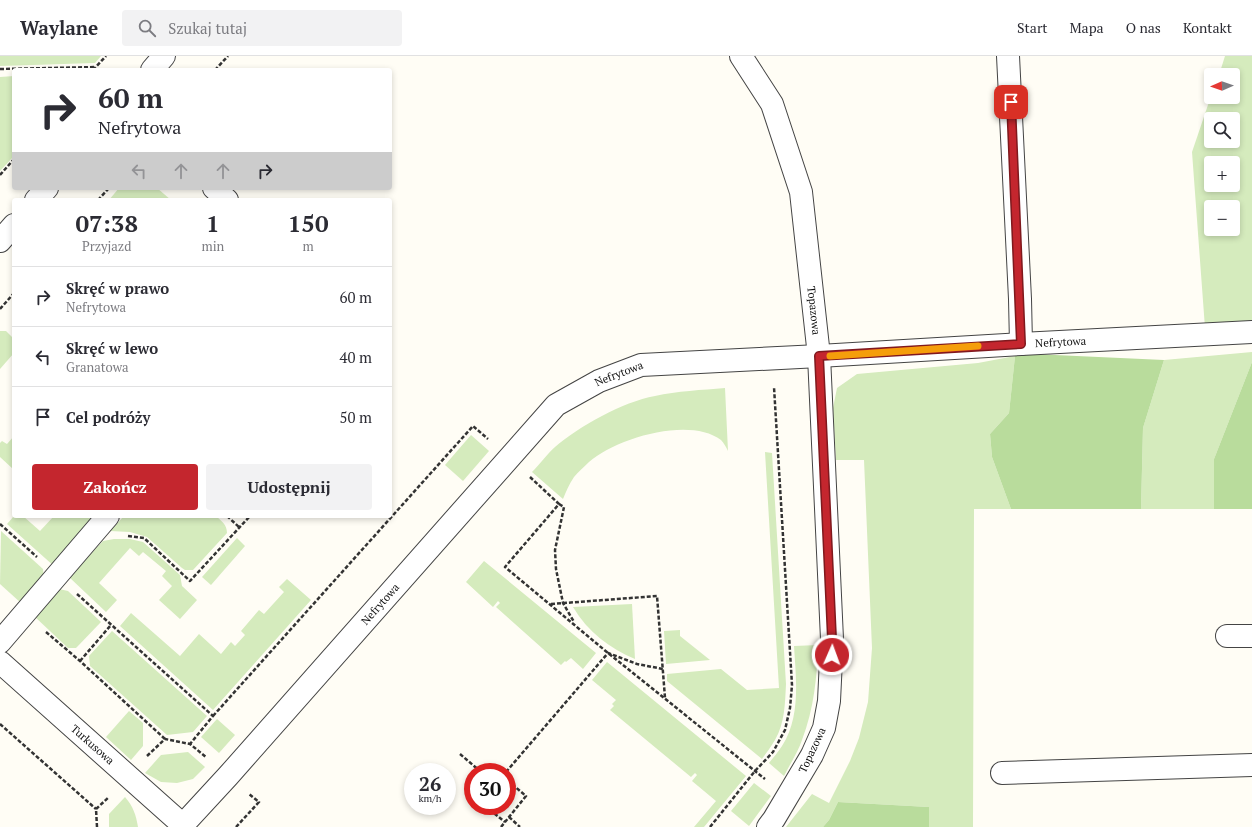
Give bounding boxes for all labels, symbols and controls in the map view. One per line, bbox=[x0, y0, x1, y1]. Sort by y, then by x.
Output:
search box bbox=[122, 10, 402, 46]
text: Waylane bbox=[20, 15, 98, 40]
icon: search bbox=[136, 17, 158, 39]
text: Szukaj tutaj bbox=[168, 18, 247, 38]
text: Start bbox=[1017, 18, 1047, 37]
text: Mapa bbox=[1069, 18, 1104, 37]
text: O nas bbox=[1126, 18, 1161, 37]
text: Kontakt bbox=[1183, 18, 1232, 37]
north arrow bbox=[1204, 68, 1240, 104]
map controls bbox=[1204, 68, 1240, 236]
text: 60 m bbox=[98, 79, 163, 116]
icon: right bbox=[32, 84, 84, 136]
pin bbox=[994, 85, 1028, 119]
icon: arrive bbox=[1000, 91, 1022, 113]
button: search bbox=[1204, 112, 1240, 148]
text: Nefrytowa bbox=[98, 115, 181, 139]
button: + bbox=[1204, 156, 1240, 192]
icon: left bbox=[128, 160, 150, 182]
icon: ahead bbox=[170, 160, 192, 182]
icon: ahead bbox=[212, 160, 234, 182]
icon: right bbox=[254, 160, 276, 182]
button: − bbox=[1204, 200, 1240, 236]
text: 07:38 bbox=[75, 207, 138, 239]
text: 1 bbox=[206, 207, 220, 239]
text: 150 bbox=[288, 207, 328, 239]
text: Przyjazd bbox=[82, 237, 131, 255]
text: min bbox=[201, 237, 224, 255]
text: m bbox=[303, 237, 314, 255]
text: Skręć w prawo bbox=[66, 278, 169, 298]
street label: Topazowa bbox=[804, 285, 824, 336]
icon: right bbox=[32, 286, 54, 308]
text: 60 m bbox=[339, 287, 372, 307]
text: Nefrytowa bbox=[66, 298, 126, 316]
street label: Nefrytowa bbox=[1035, 334, 1087, 350]
text: Skręć w lewo bbox=[66, 338, 158, 358]
icon: left bbox=[32, 346, 54, 368]
text: 40 m bbox=[339, 347, 372, 367]
text: Granatowa bbox=[66, 358, 129, 376]
street label: Nefrytowa bbox=[592, 358, 646, 389]
icon: arrive bbox=[32, 406, 54, 428]
text: Cel podróży bbox=[66, 407, 150, 427]
text: 50 m bbox=[339, 407, 372, 427]
button: Zakończ bbox=[32, 464, 198, 510]
button: Udostępnij bbox=[206, 464, 372, 510]
street label: Nefrytowa bbox=[358, 580, 403, 628]
position arrow bbox=[811, 634, 853, 676]
street label: Turkusowa bbox=[68, 722, 117, 768]
street label: Topazowa bbox=[795, 725, 829, 775]
speed limit sign: 30 bbox=[464, 763, 516, 815]
text: 26 bbox=[419, 770, 441, 797]
text: km/h bbox=[418, 792, 442, 805]

